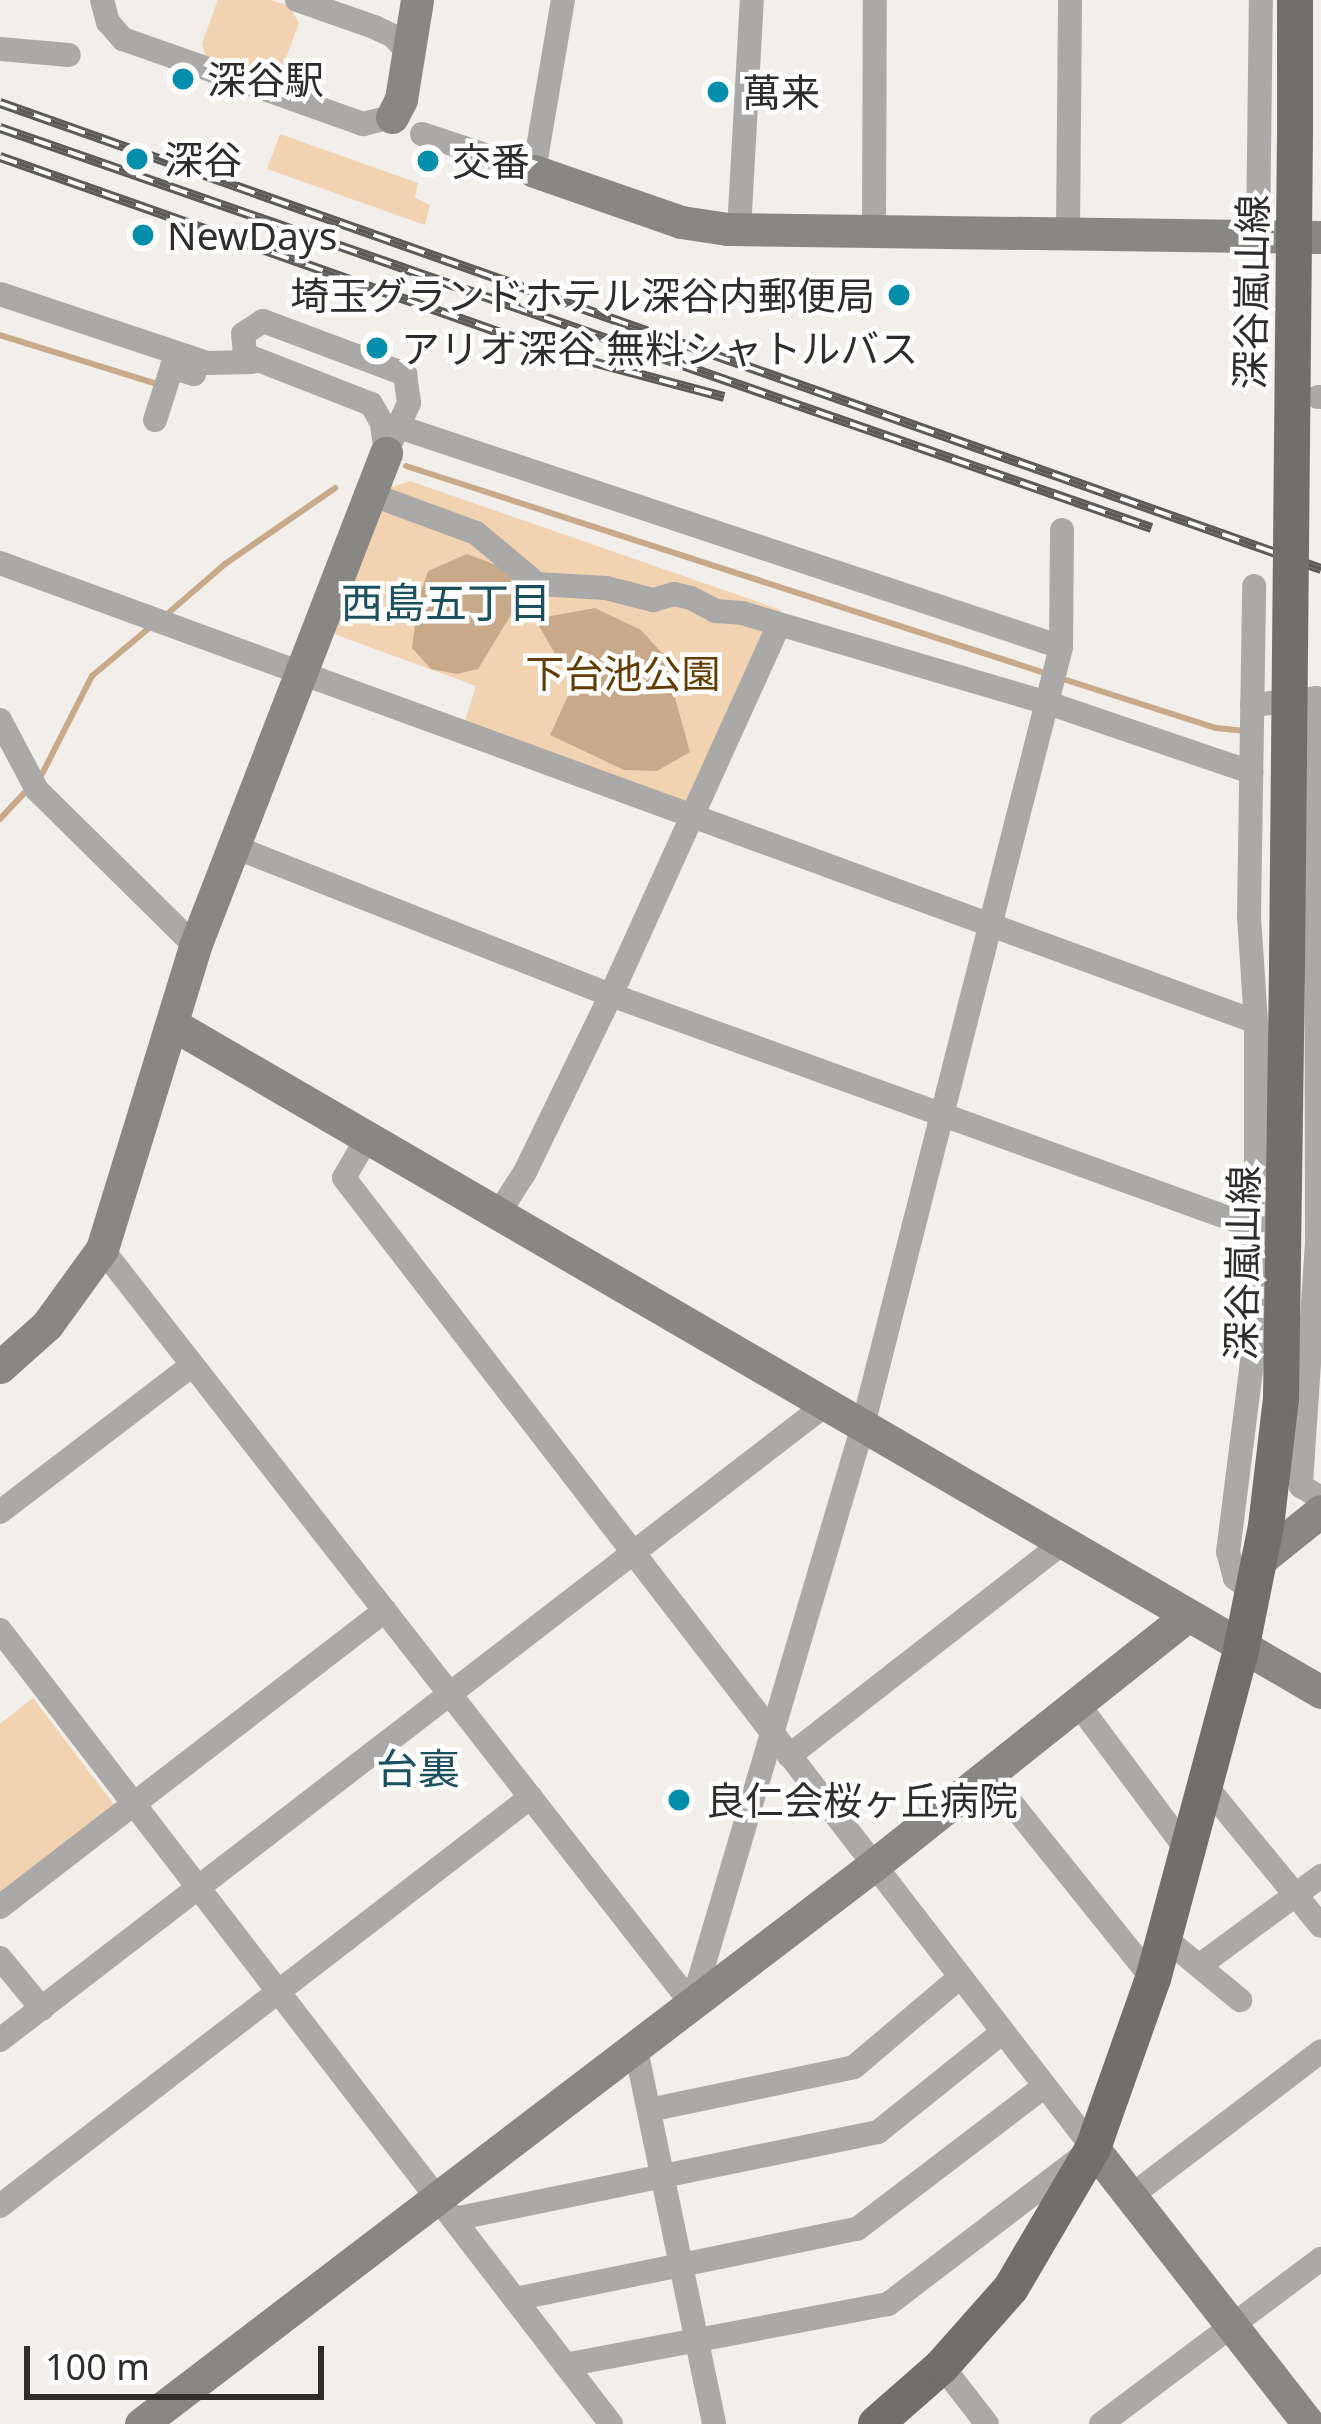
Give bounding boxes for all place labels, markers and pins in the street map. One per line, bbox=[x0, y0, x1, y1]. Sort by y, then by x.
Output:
place label: 深谷駅 bbox=[207, 56, 324, 102]
marker: 深谷駅 bbox=[170, 66, 196, 92]
place label: 萬来 bbox=[742, 69, 820, 115]
marker: 萬来 bbox=[705, 79, 731, 105]
place label: 深谷 bbox=[164, 136, 242, 182]
place label: 交番 bbox=[452, 138, 530, 184]
marker: 深谷 bbox=[121, 143, 153, 175]
marker: 交番 bbox=[415, 148, 441, 174]
place label: NewDays bbox=[167, 212, 337, 258]
marker: NewDays bbox=[130, 222, 156, 248]
place label: 埼玉グランドホテル深谷内郵便局 bbox=[290, 272, 875, 318]
marker: 埼玉グランドホテル深谷内郵便局 bbox=[886, 282, 912, 308]
place label: アリオ深谷 無料シャトルバス bbox=[401, 325, 918, 371]
marker: アリオ深谷 無料シャトルバス bbox=[364, 335, 390, 361]
place label: 良仁会桜ヶ丘病院 bbox=[706, 1777, 1018, 1823]
marker: 良仁会桜ヶ丘病院 bbox=[663, 1784, 695, 1816]

